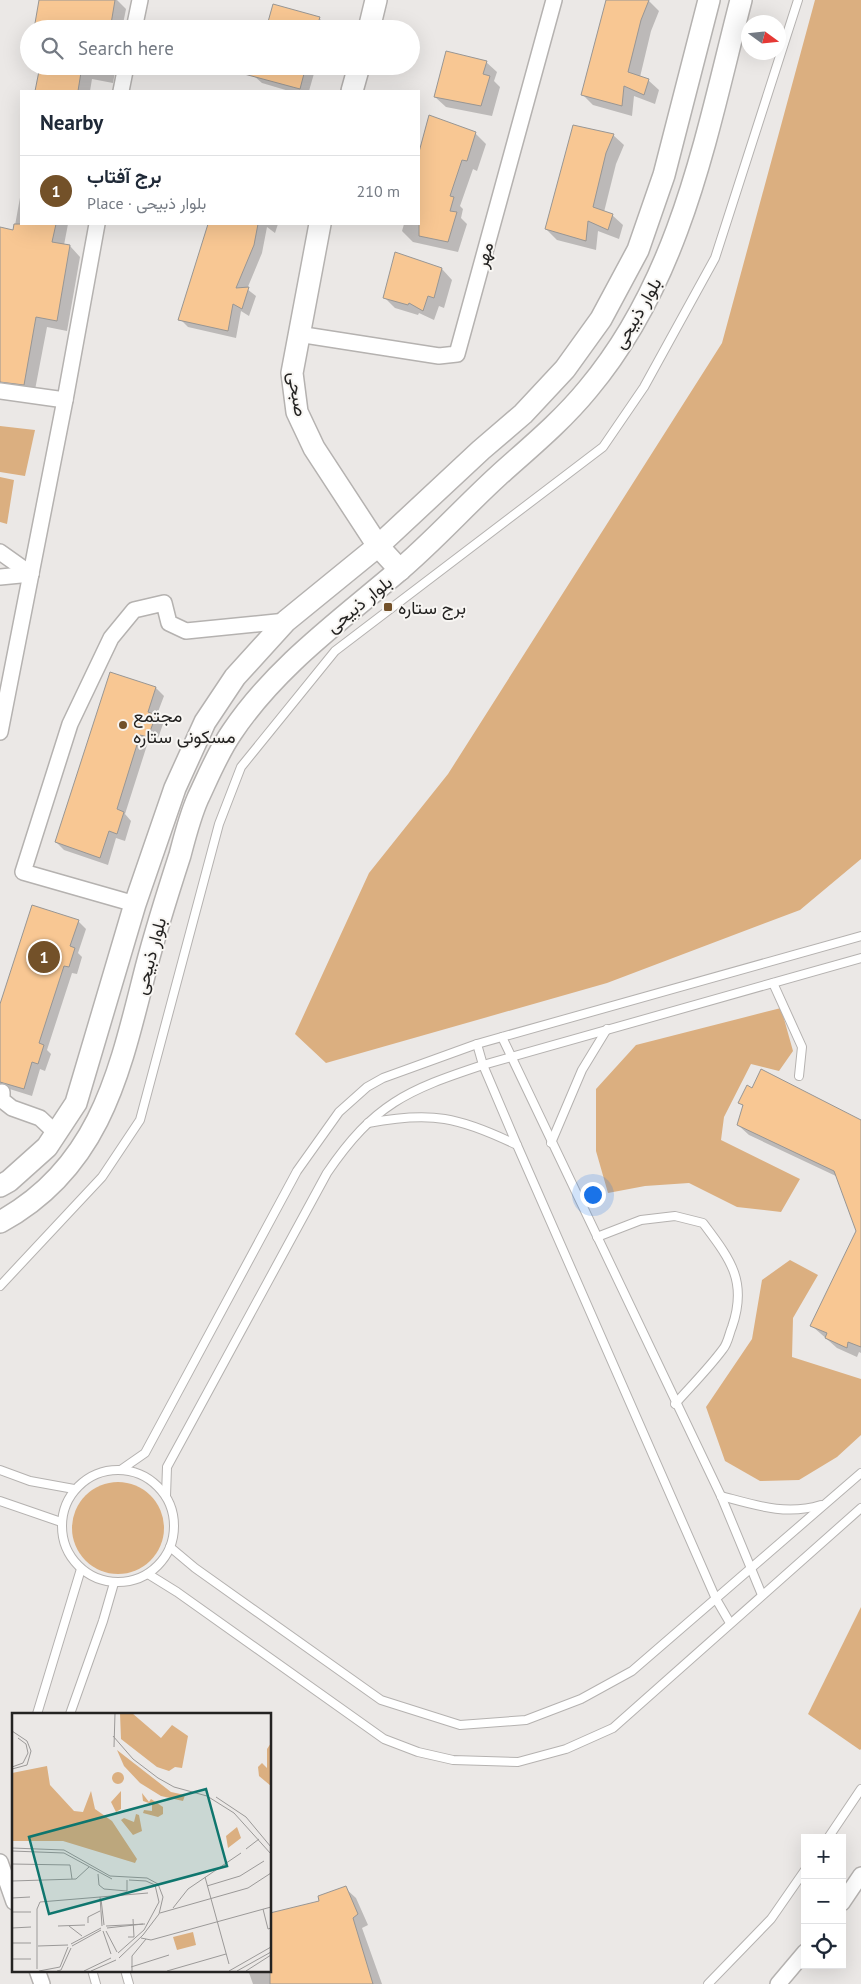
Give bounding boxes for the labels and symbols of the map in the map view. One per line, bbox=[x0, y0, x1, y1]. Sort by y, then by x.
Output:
north arrow bbox=[741, 15, 786, 60]
street label: مهر bbox=[469, 240, 498, 271]
street label: بلوار ذبیحی bbox=[607, 273, 667, 353]
street label: صبحی bbox=[283, 370, 313, 418]
street label: بلوار ذبیحی bbox=[321, 570, 397, 638]
place label: برج ستاره bbox=[398, 596, 466, 620]
marker: برج ستاره bbox=[382, 601, 394, 613]
place label: مجتمع مسکونی ستاره bbox=[133, 704, 236, 748]
marker: مجتمع مسکونی ستاره bbox=[117, 719, 129, 731]
street label: بلوار ذبیحی bbox=[129, 915, 171, 997]
pin: 1 bbox=[28, 938, 60, 976]
your location bbox=[580, 1182, 606, 1208]
inset map bbox=[12, 1713, 271, 1972]

